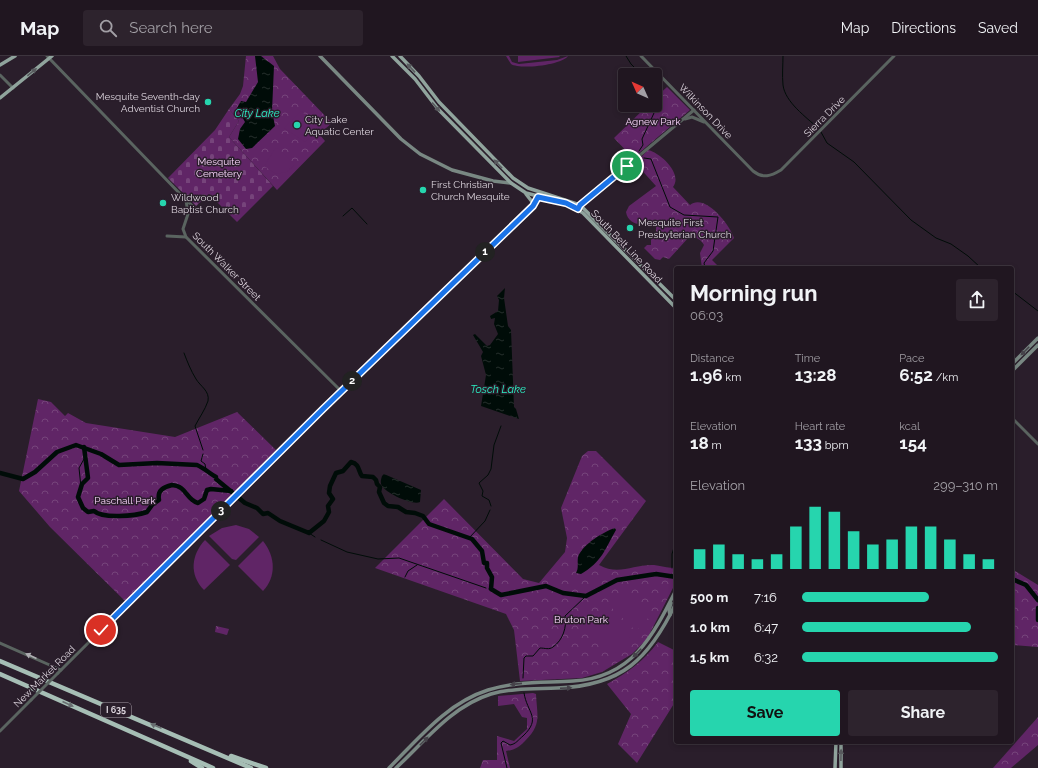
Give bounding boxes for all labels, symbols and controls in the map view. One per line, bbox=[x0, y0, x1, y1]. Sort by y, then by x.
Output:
search box bbox=[83, 10, 363, 46]
text: Map bbox=[20, 17, 59, 39]
icon: search bbox=[97, 17, 119, 39]
text: Search here bbox=[129, 19, 213, 37]
text: Map bbox=[841, 20, 869, 36]
text: Directions bbox=[891, 20, 956, 36]
text: Saved bbox=[978, 20, 1018, 36]
one-way arrow bbox=[407, 63, 416, 72]
one-way arrow bbox=[27, 67, 38, 76]
north arrow bbox=[618, 68, 662, 112]
map controls bbox=[618, 68, 662, 112]
street label: Wilkinson Drive bbox=[677, 82, 735, 141]
place label: Mesquite Seventh-day Adventist Church bbox=[96, 91, 201, 114]
street label: Sierra Drive bbox=[802, 94, 847, 139]
marker: Mesquite Seventh-day Adventist Church bbox=[203, 97, 213, 107]
one-way arrow bbox=[431, 102, 440, 112]
water label: City Lake bbox=[234, 107, 280, 120]
place label: City Lake Aquatic Center bbox=[305, 114, 374, 137]
park label: Agnew Park bbox=[625, 116, 681, 127]
marker: City Lake Aquatic Center bbox=[292, 120, 302, 130]
pin bbox=[610, 149, 644, 183]
icon: arrive bbox=[616, 155, 638, 177]
park label: Mesquite Cemetery bbox=[196, 156, 242, 179]
one-way arrow bbox=[493, 159, 503, 169]
place label: First Christian Church Mesquite bbox=[431, 179, 510, 202]
marker: First Christian Church Mesquite bbox=[418, 185, 428, 195]
place label: Wildwood Baptist Church bbox=[171, 192, 239, 215]
marker: Wildwood Baptist Church bbox=[158, 198, 168, 208]
street label: South Belt Line Road bbox=[589, 208, 664, 285]
place label: Mesquite First Presbyterian Church bbox=[638, 217, 732, 240]
marker: Mesquite First Presbyterian Church bbox=[625, 223, 635, 233]
street label: South Walker Street bbox=[190, 230, 263, 303]
pin: 1 bbox=[475, 242, 495, 262]
text: 1 bbox=[482, 245, 488, 258]
button: share bbox=[956, 279, 998, 321]
text: Morning run bbox=[690, 280, 818, 306]
text: 06:03 bbox=[690, 308, 723, 323]
one-way arrow bbox=[1020, 346, 1030, 356]
text: Distance bbox=[690, 352, 734, 365]
text: Time bbox=[795, 352, 820, 365]
text: Pace bbox=[899, 352, 925, 365]
text: 1.96 bbox=[690, 365, 723, 385]
text: 13:28 bbox=[795, 365, 837, 385]
text: 6:52 bbox=[899, 365, 933, 385]
pin: 2 bbox=[342, 371, 362, 391]
text: km bbox=[723, 371, 741, 384]
text: /km bbox=[933, 371, 958, 384]
text: 2 bbox=[349, 374, 355, 387]
water label: Tosch Lake bbox=[470, 383, 526, 396]
text: Elevation bbox=[690, 420, 737, 433]
text: Heart rate bbox=[795, 420, 845, 433]
text: kcal bbox=[899, 420, 920, 433]
text: 18 bbox=[690, 433, 709, 453]
text: 133 bbox=[795, 433, 822, 453]
text: 154 bbox=[899, 433, 927, 453]
text: m bbox=[709, 439, 722, 452]
text: bpm bbox=[822, 439, 849, 452]
text: Elevation bbox=[690, 478, 745, 493]
text: 299–310 m bbox=[933, 478, 998, 493]
park label: Paschall Park bbox=[94, 495, 156, 506]
pin: 3 bbox=[211, 501, 231, 521]
text: 3 bbox=[218, 504, 224, 517]
text: 500 m bbox=[690, 590, 728, 605]
text: 7:16 bbox=[754, 590, 777, 605]
pin bbox=[84, 613, 118, 647]
park label: Bruton Park bbox=[554, 614, 609, 625]
icon: check bbox=[90, 619, 112, 641]
text: 1.0 km bbox=[690, 620, 730, 635]
text: 6:47 bbox=[754, 620, 778, 635]
street label: New Market Road bbox=[11, 643, 77, 709]
one-way arrow bbox=[632, 648, 642, 658]
text: 1.5 km bbox=[690, 650, 729, 665]
text: 6:32 bbox=[754, 650, 778, 665]
one-way arrow bbox=[24, 653, 36, 659]
one-way arrow bbox=[510, 681, 522, 688]
one-way arrow bbox=[560, 685, 573, 691]
button: Save bbox=[690, 690, 840, 736]
button: Share bbox=[848, 690, 998, 736]
one-way arrow bbox=[63, 701, 74, 707]
road number: I 635 bbox=[101, 703, 131, 717]
one-way arrow bbox=[149, 723, 161, 729]
one-way arrow bbox=[419, 736, 429, 746]
one-way arrow bbox=[838, 748, 844, 761]

